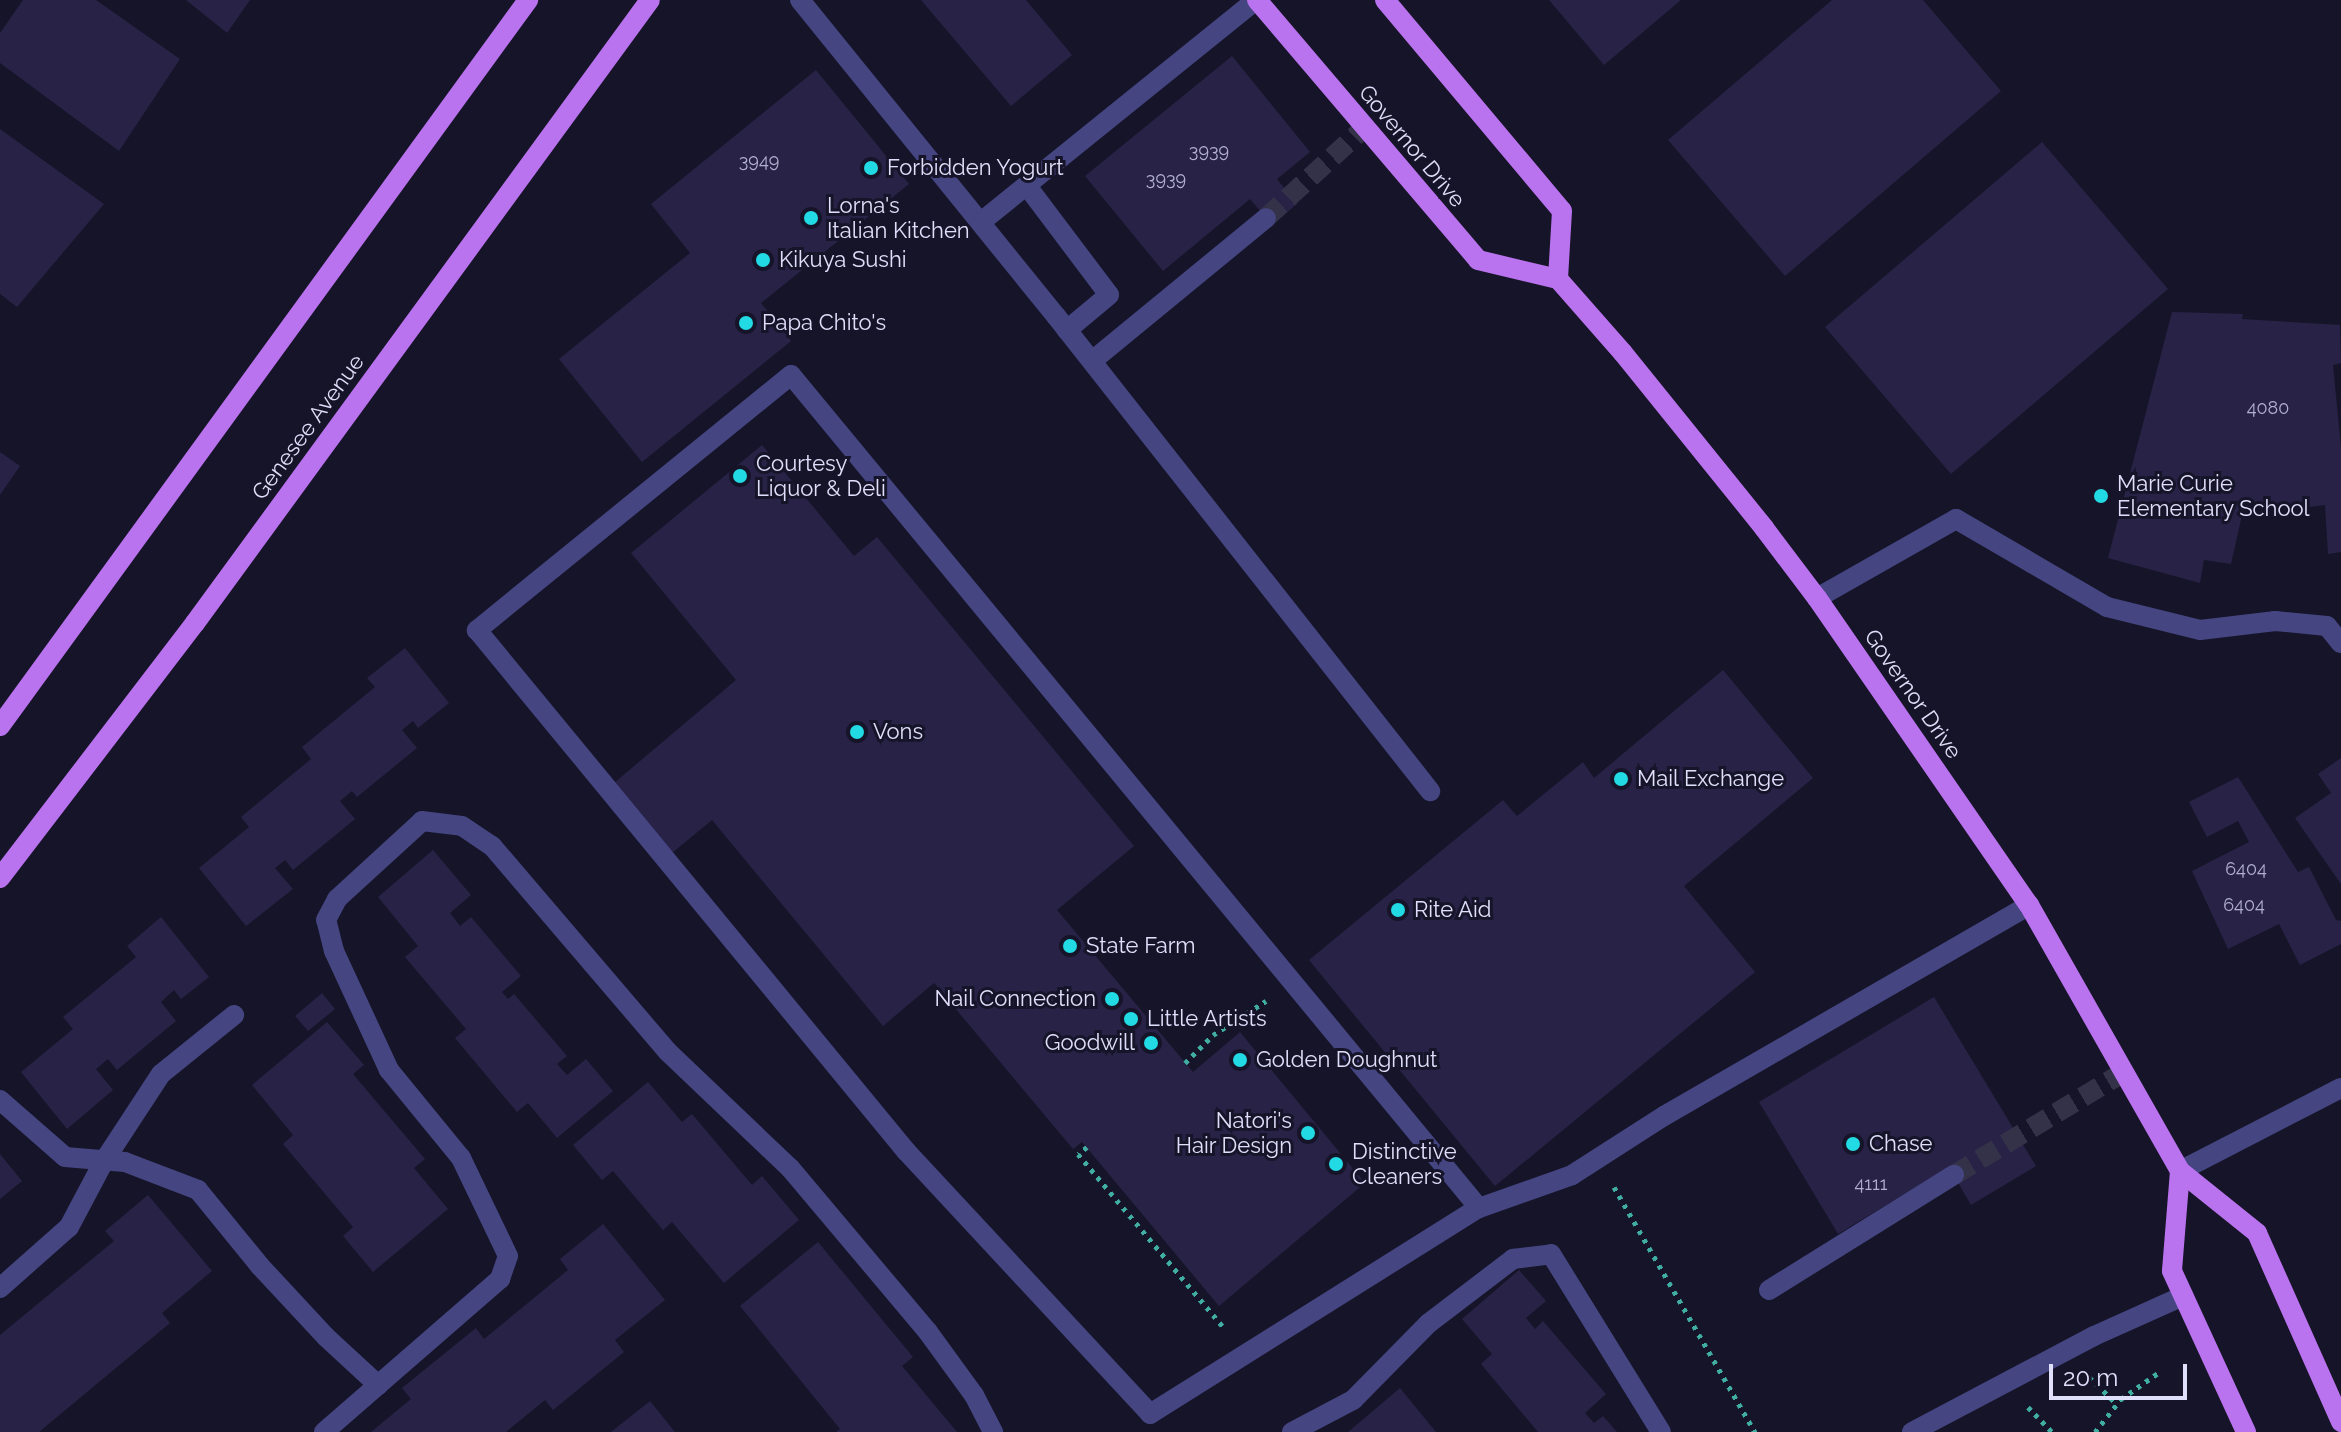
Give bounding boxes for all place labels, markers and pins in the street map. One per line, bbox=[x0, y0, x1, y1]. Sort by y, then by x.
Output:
place label: Forbidden Yogurt bbox=[887, 155, 1064, 181]
marker: Forbidden Yogurt bbox=[862, 159, 880, 177]
place label: Lorna's Italian Kitchen bbox=[827, 192, 970, 244]
marker: Lorna's Italian Kitchen bbox=[802, 209, 820, 227]
place label: Kikuya Sushi bbox=[779, 247, 907, 273]
marker: Kikuya Sushi bbox=[754, 251, 772, 269]
place label: Papa Chito's bbox=[762, 310, 886, 336]
marker: Papa Chito's bbox=[737, 314, 755, 332]
place label: Courtesy Liquor & Deli bbox=[756, 450, 886, 502]
marker: Courtesy Liquor & Deli bbox=[731, 467, 749, 485]
place label: Marie Curie Elementary School bbox=[2117, 470, 2310, 522]
marker: Marie Curie Elementary School bbox=[2092, 487, 2110, 505]
place label: Vons bbox=[873, 719, 923, 745]
marker: Vons bbox=[848, 723, 866, 741]
place label: Mail Exchange bbox=[1637, 766, 1785, 792]
marker: Mail Exchange bbox=[1612, 770, 1630, 788]
place label: Rite Aid bbox=[1414, 897, 1492, 923]
marker: Rite Aid bbox=[1389, 901, 1407, 919]
place label: State Farm bbox=[1086, 933, 1196, 959]
marker: State Farm bbox=[1061, 937, 1079, 955]
place label: Nail Connection bbox=[934, 986, 1096, 1012]
marker: Nail Connection bbox=[1103, 990, 1121, 1008]
place label: Little Artists bbox=[1147, 1006, 1267, 1032]
marker: Little Artists bbox=[1122, 1010, 1140, 1028]
place label: Goodwill bbox=[1045, 1030, 1135, 1056]
marker: Goodwill bbox=[1142, 1034, 1160, 1052]
place label: Golden Doughnut bbox=[1256, 1047, 1437, 1073]
marker: Golden Doughnut bbox=[1231, 1051, 1249, 1069]
place label: Natori's Hair Design bbox=[1175, 1107, 1292, 1158]
marker: Natori's Hair Design bbox=[1299, 1124, 1317, 1142]
place label: Chase bbox=[1869, 1131, 1932, 1157]
marker: Chase bbox=[1844, 1135, 1862, 1153]
place label: Distinctive Cleaners bbox=[1352, 1138, 1457, 1190]
marker: Distinctive Cleaners bbox=[1327, 1155, 1345, 1173]

